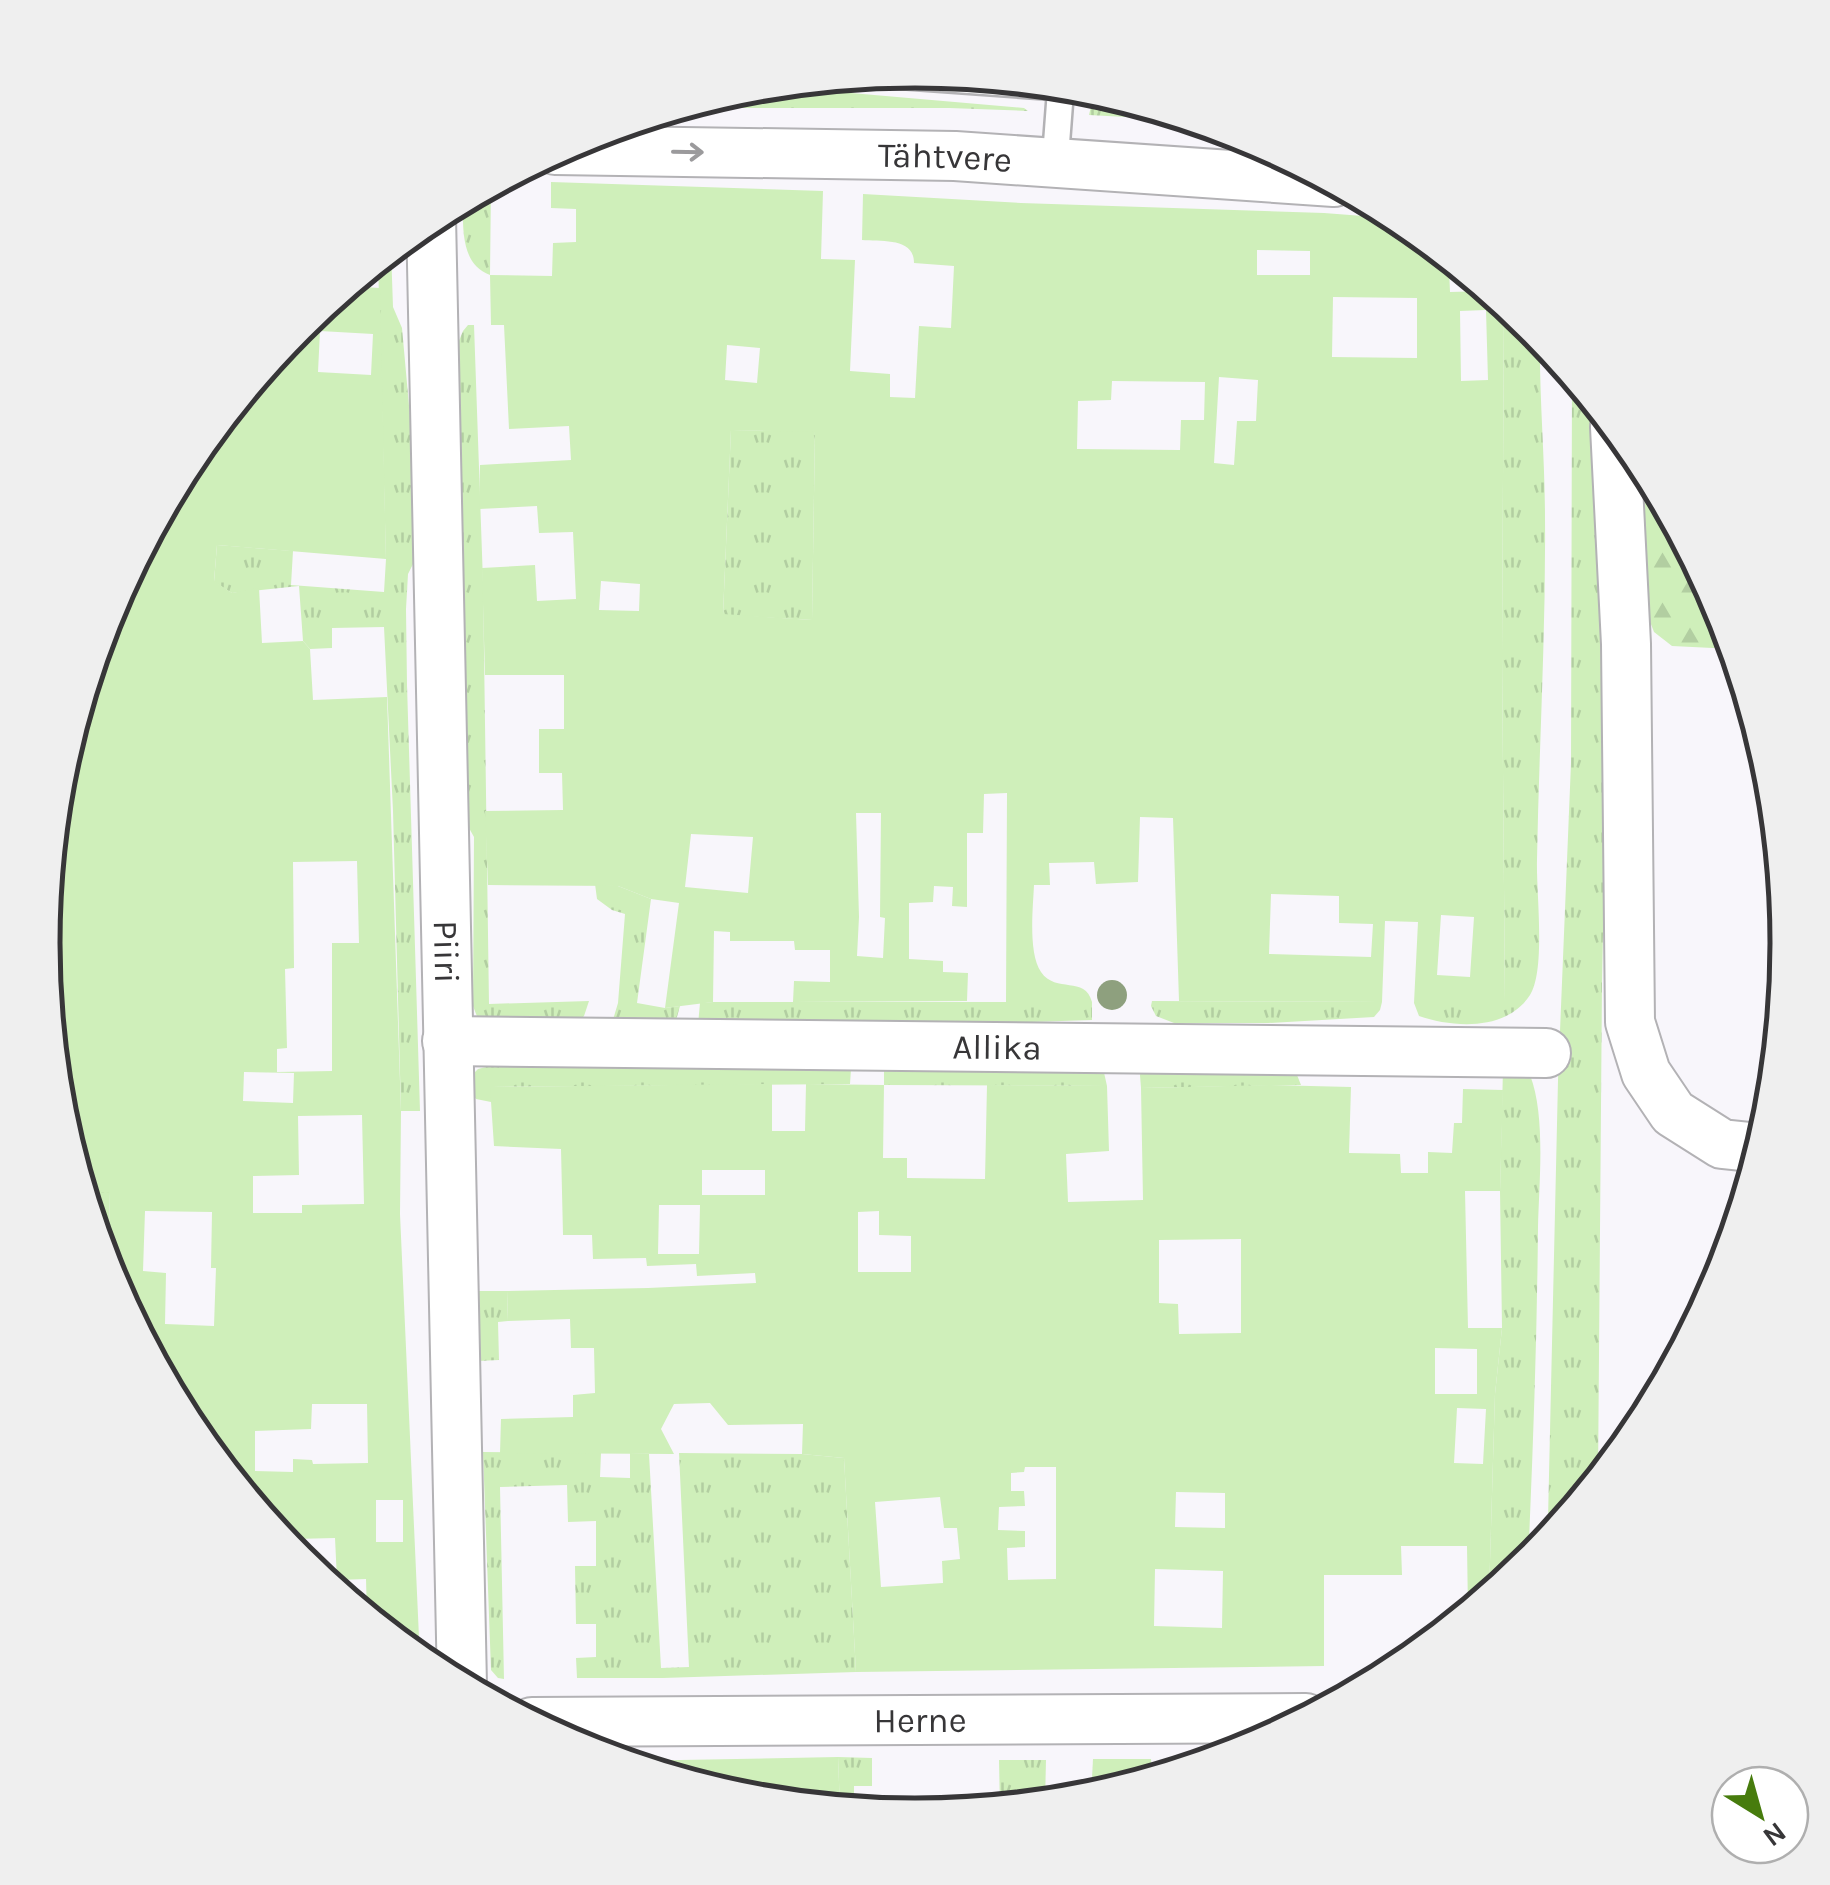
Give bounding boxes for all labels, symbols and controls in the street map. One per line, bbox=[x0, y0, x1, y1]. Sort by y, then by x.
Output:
street label: Tähtvere bbox=[878, 135, 1013, 181]
one-way arrow bbox=[670, 142, 703, 162]
street label: Piiri bbox=[425, 920, 467, 984]
street label: Allika bbox=[952, 1027, 1042, 1068]
street label: Herne bbox=[873, 1700, 967, 1741]
north arrow bbox=[1710, 1765, 1810, 1865]
text: N bbox=[1757, 1815, 1793, 1854]

